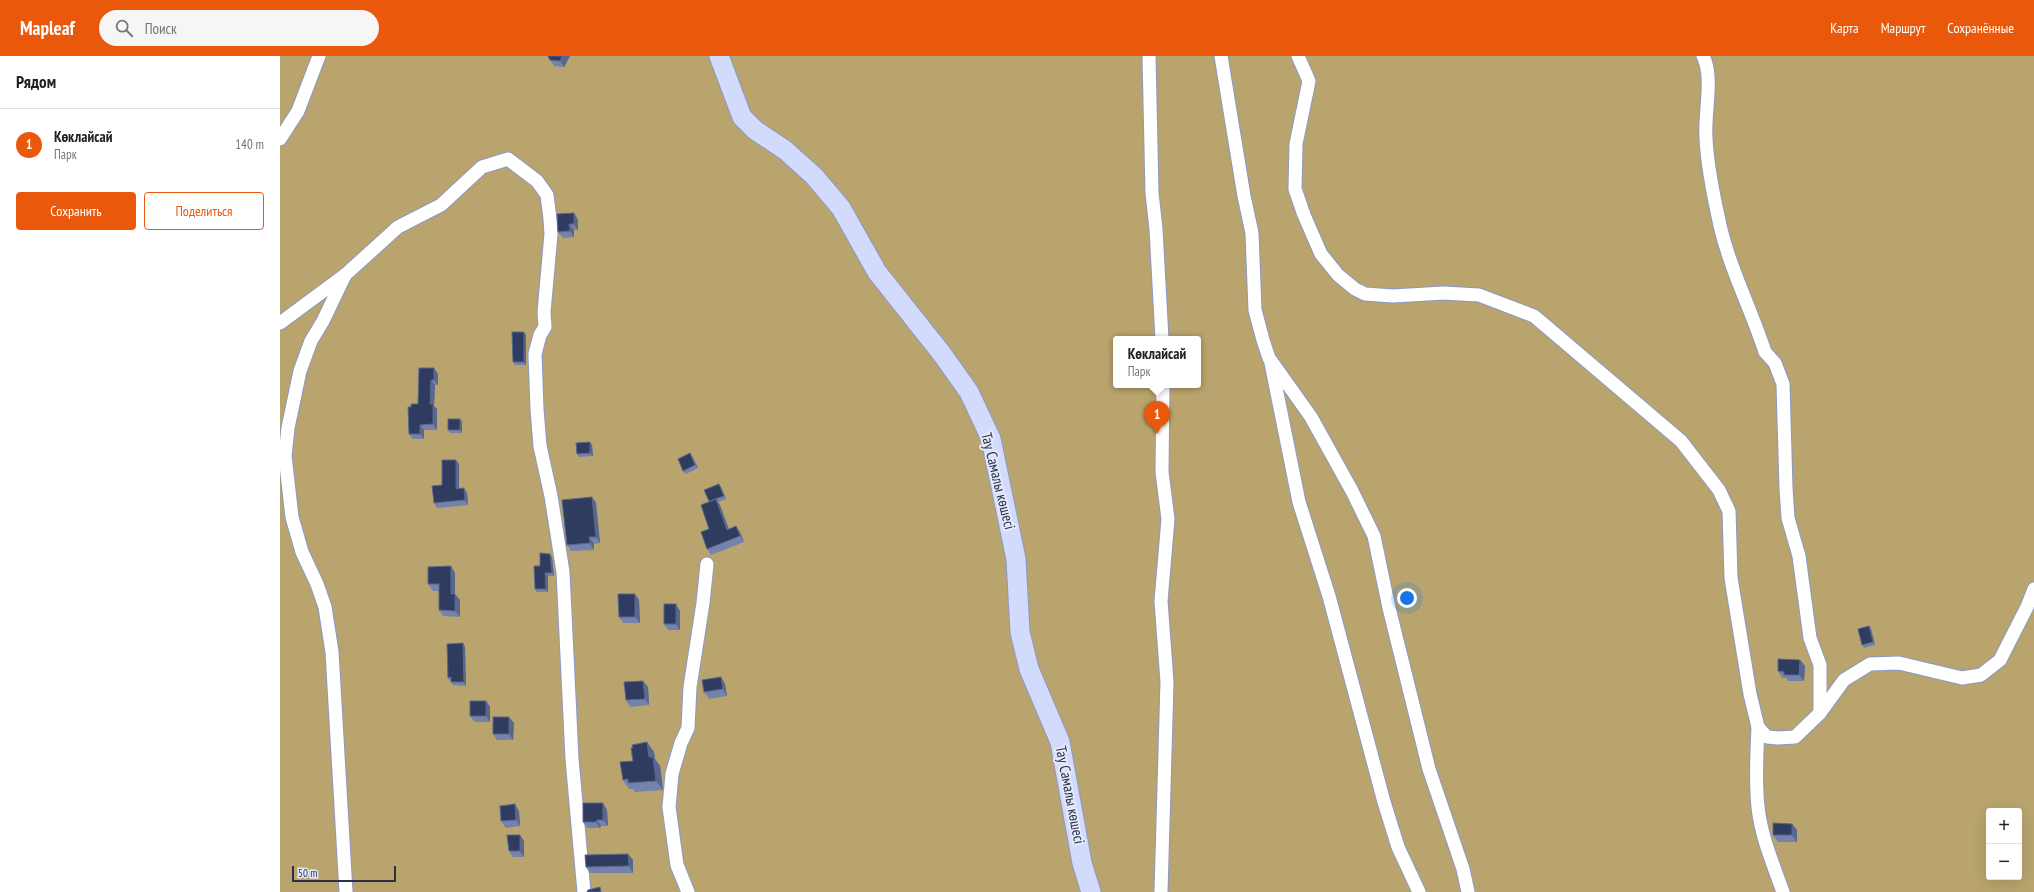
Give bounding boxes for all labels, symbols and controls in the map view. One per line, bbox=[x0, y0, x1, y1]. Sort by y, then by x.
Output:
search box bbox=[99, 10, 379, 46]
text: Mapleaf bbox=[20, 16, 75, 40]
icon: search bbox=[113, 17, 135, 39]
text: Поиск bbox=[145, 19, 177, 38]
text: Карта bbox=[1830, 19, 1859, 37]
text: Маршрут bbox=[1881, 19, 1925, 37]
text: Сохранённые bbox=[1947, 19, 2014, 37]
text: Рядом bbox=[16, 71, 56, 93]
text: Көклайсай bbox=[54, 127, 112, 146]
text: 1 bbox=[26, 136, 32, 153]
text: 140 m bbox=[235, 136, 264, 153]
text: Парк bbox=[54, 146, 77, 163]
button: Сохранить bbox=[16, 192, 136, 230]
button: Поделиться bbox=[144, 192, 264, 230]
popup bbox=[1113, 336, 1201, 388]
text: Көклайсай bbox=[1128, 344, 1186, 363]
text: Парк bbox=[1128, 363, 1151, 380]
pin: 1 bbox=[1144, 401, 1170, 434]
street label: Тау Самалы көшесі bbox=[977, 430, 1020, 531]
your location bbox=[1397, 588, 1417, 608]
street label: Тау Самалы көшесі bbox=[1052, 744, 1089, 846]
map controls bbox=[1986, 808, 2022, 880]
button: + bbox=[1986, 808, 2022, 844]
button: − bbox=[1986, 844, 2022, 880]
scale bar bbox=[292, 864, 396, 883]
text: 50 m bbox=[298, 866, 317, 880]

